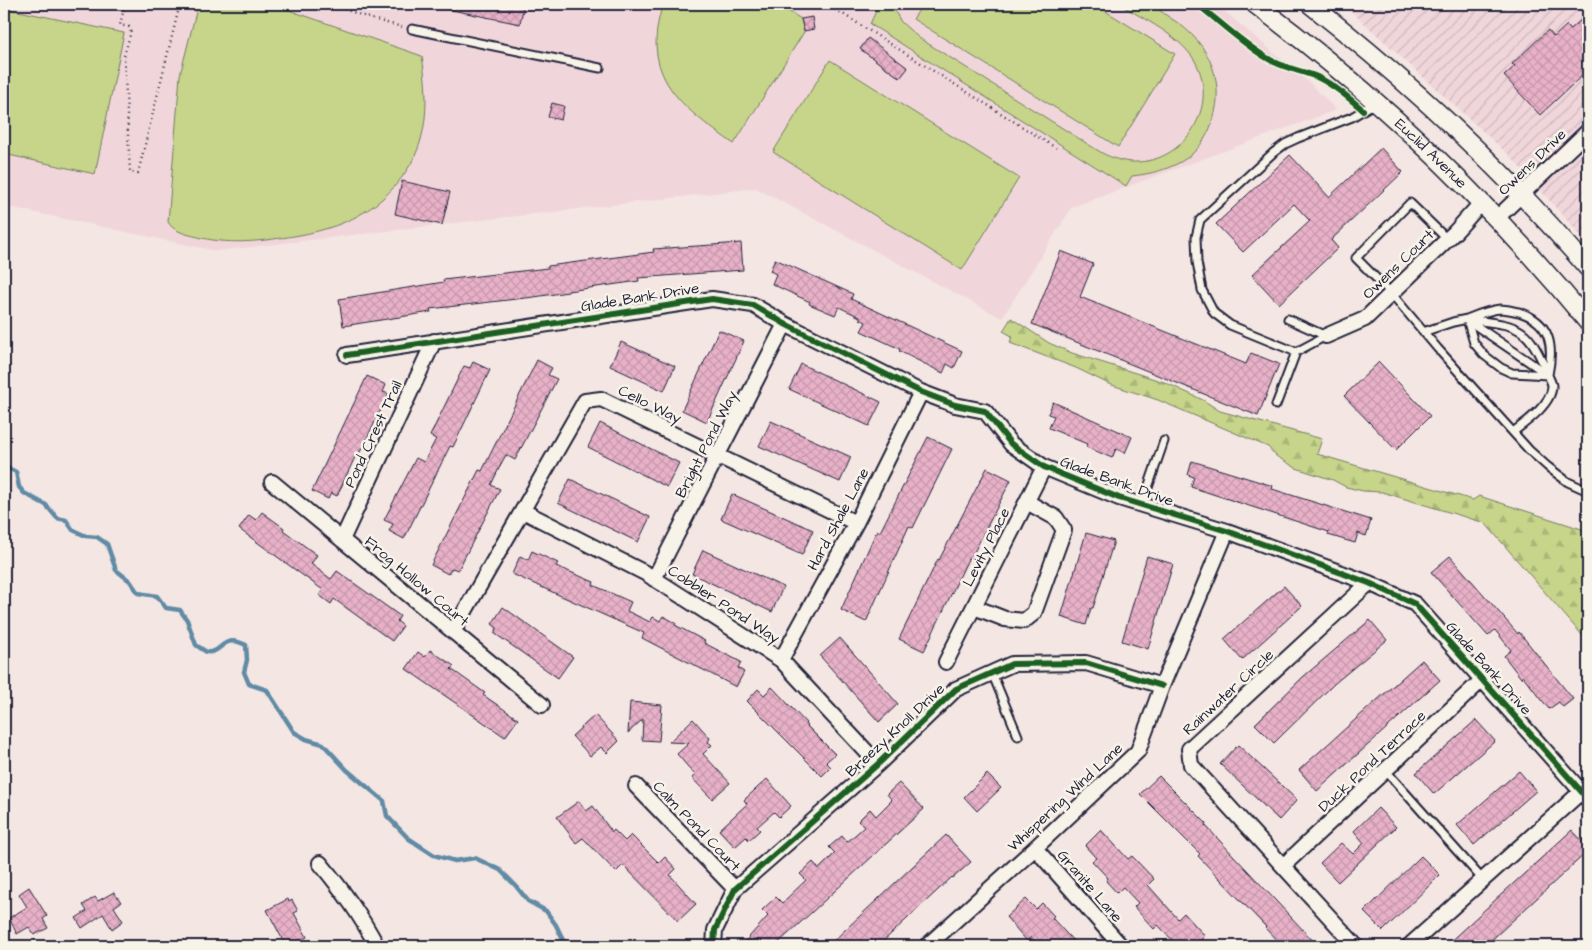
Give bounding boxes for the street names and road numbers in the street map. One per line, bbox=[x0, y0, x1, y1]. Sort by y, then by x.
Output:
street label: Euclid Avenue bbox=[1390, 114, 1472, 193]
street label: Owens Drive bbox=[1494, 124, 1571, 200]
street label: Owens Court bbox=[1358, 225, 1439, 304]
street label: Glade Bank Drive bbox=[579, 278, 701, 317]
street label: Pond Crest Trail bbox=[339, 377, 407, 491]
street label: Cello Way bbox=[614, 380, 685, 430]
street label: Bright Pond Way bbox=[670, 387, 743, 502]
street label: Glade Bank Drive bbox=[1057, 451, 1177, 512]
street label: Hard Shale Lane bbox=[803, 464, 874, 574]
street label: Levity Place bbox=[958, 504, 1016, 591]
street label: Frog Hollow Court bbox=[359, 531, 473, 632]
street label: Cobbler Pond Way bbox=[663, 560, 784, 649]
street label: Glade Bank Drive bbox=[1441, 617, 1536, 720]
street label: Rainwater Circle bbox=[1178, 645, 1278, 740]
street label: Breezy Knoll Drive bbox=[841, 679, 950, 783]
street label: Duck Pond Terrace bbox=[1314, 706, 1431, 817]
street label: Whispering Wind Lane bbox=[1003, 738, 1128, 857]
street label: Calm Pond Court bbox=[648, 776, 745, 876]
street label: Granite Lane bbox=[1052, 846, 1127, 927]

